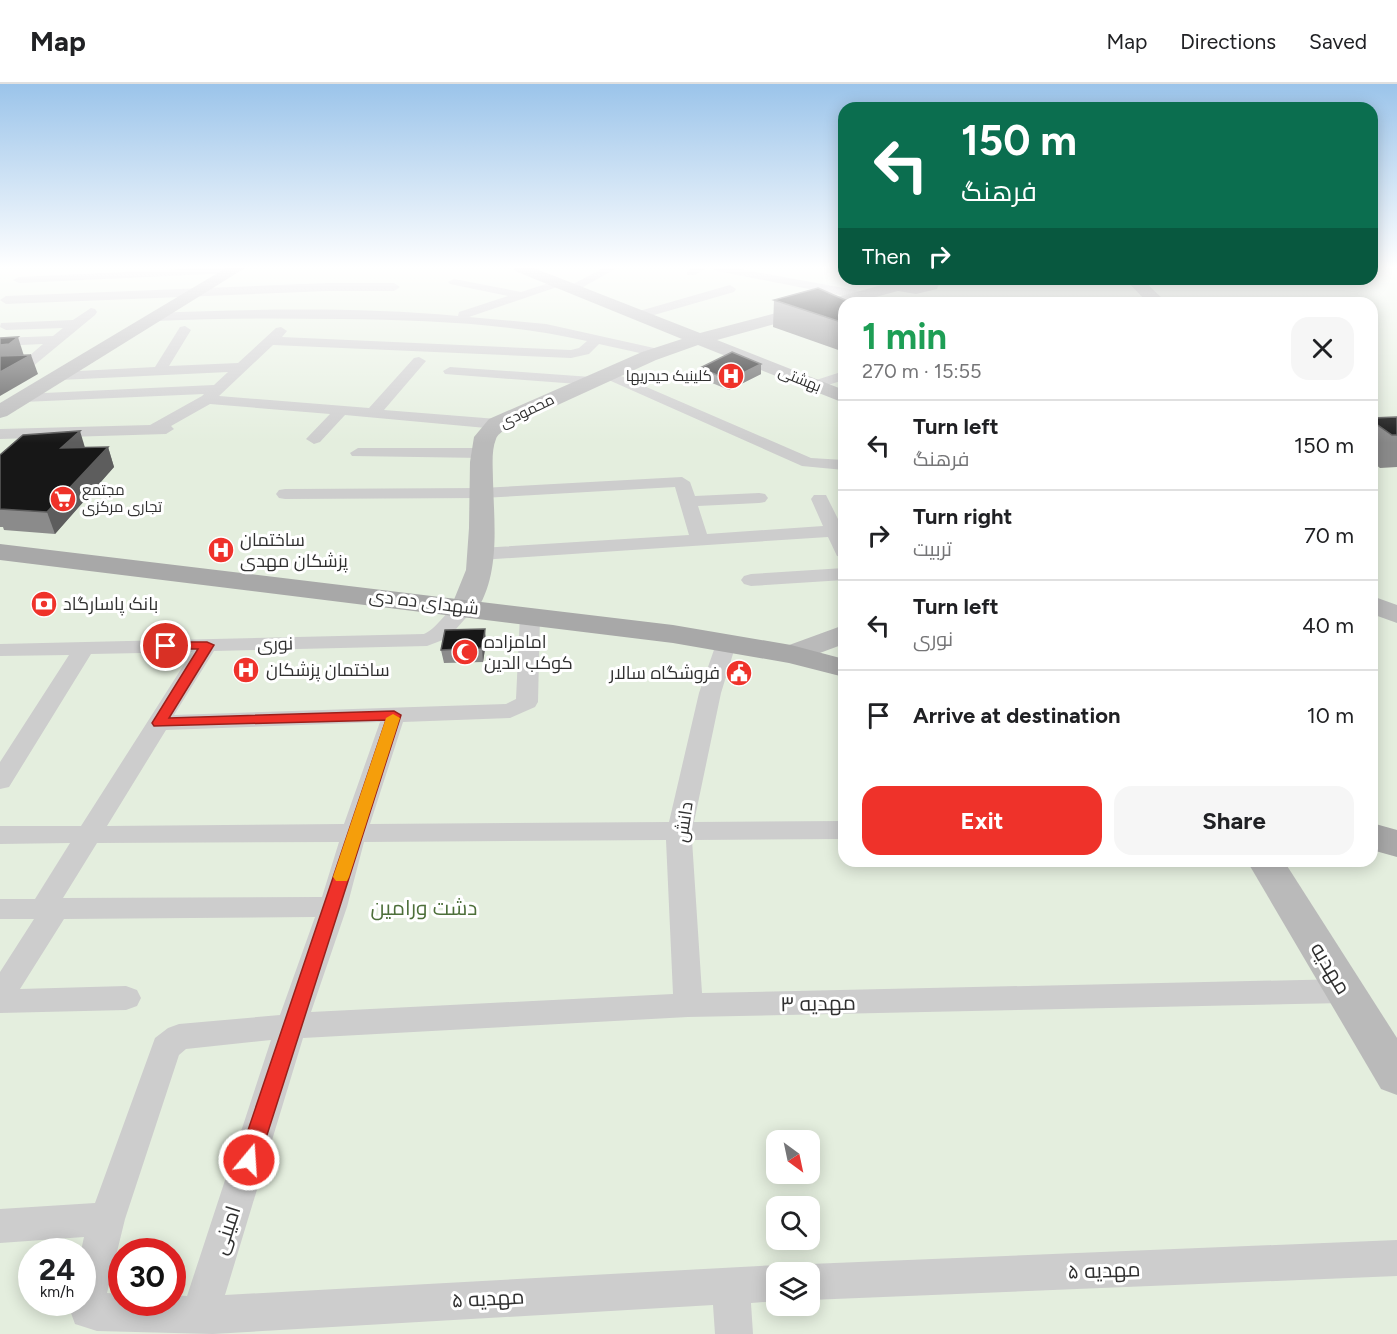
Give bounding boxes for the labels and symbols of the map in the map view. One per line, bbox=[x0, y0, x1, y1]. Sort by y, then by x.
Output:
hospital icon: کلینیک حیدریها bbox=[716, 361, 746, 391]
street label: بهشتی bbox=[776, 362, 824, 397]
place label: کلینیک حیدریها bbox=[626, 367, 712, 386]
street label: محمودی bbox=[497, 390, 558, 433]
place label: مجتمع تجاری مرکزی bbox=[82, 481, 162, 517]
supermarket icon: مجتمع تجاری مرکزی bbox=[48, 484, 78, 514]
place label: ساختمان پزشکان مهدی bbox=[240, 529, 348, 573]
hospital icon: ساختمان پزشکان مهدی bbox=[206, 535, 236, 565]
street label: شهدای ده دی bbox=[368, 584, 480, 620]
bank icon: بانک پاسارگاد bbox=[29, 589, 59, 619]
place label: بانک پاسارگاد bbox=[63, 593, 158, 616]
pin bbox=[140, 620, 191, 671]
place label: امامزاده کوکب الدین bbox=[484, 631, 573, 674]
street label: نوری bbox=[257, 632, 293, 656]
mosque icon: امامزاده کوکب الدین bbox=[450, 637, 480, 667]
hospital icon: ساختمان پزشکان bbox=[231, 655, 261, 685]
public building icon: فروشگاه سالار bbox=[724, 658, 754, 688]
place label: ساختمان پزشکان bbox=[266, 659, 390, 682]
place label: فروشگاه سالار bbox=[608, 662, 720, 684]
street label: دانش bbox=[670, 800, 698, 844]
park label: دشت ورامین bbox=[371, 895, 477, 921]
street label: مهدیه bbox=[1305, 937, 1356, 999]
street label: مهدیه ۳ bbox=[780, 990, 856, 1017]
position arrow bbox=[217, 1128, 281, 1192]
north arrow bbox=[766, 1130, 820, 1184]
street label: امینی bbox=[206, 1202, 247, 1258]
speed limit sign: 30 bbox=[108, 1238, 186, 1316]
street label: مهدیه ۵ bbox=[1067, 1256, 1141, 1285]
street label: مهدیه ۵ bbox=[451, 1284, 525, 1313]

